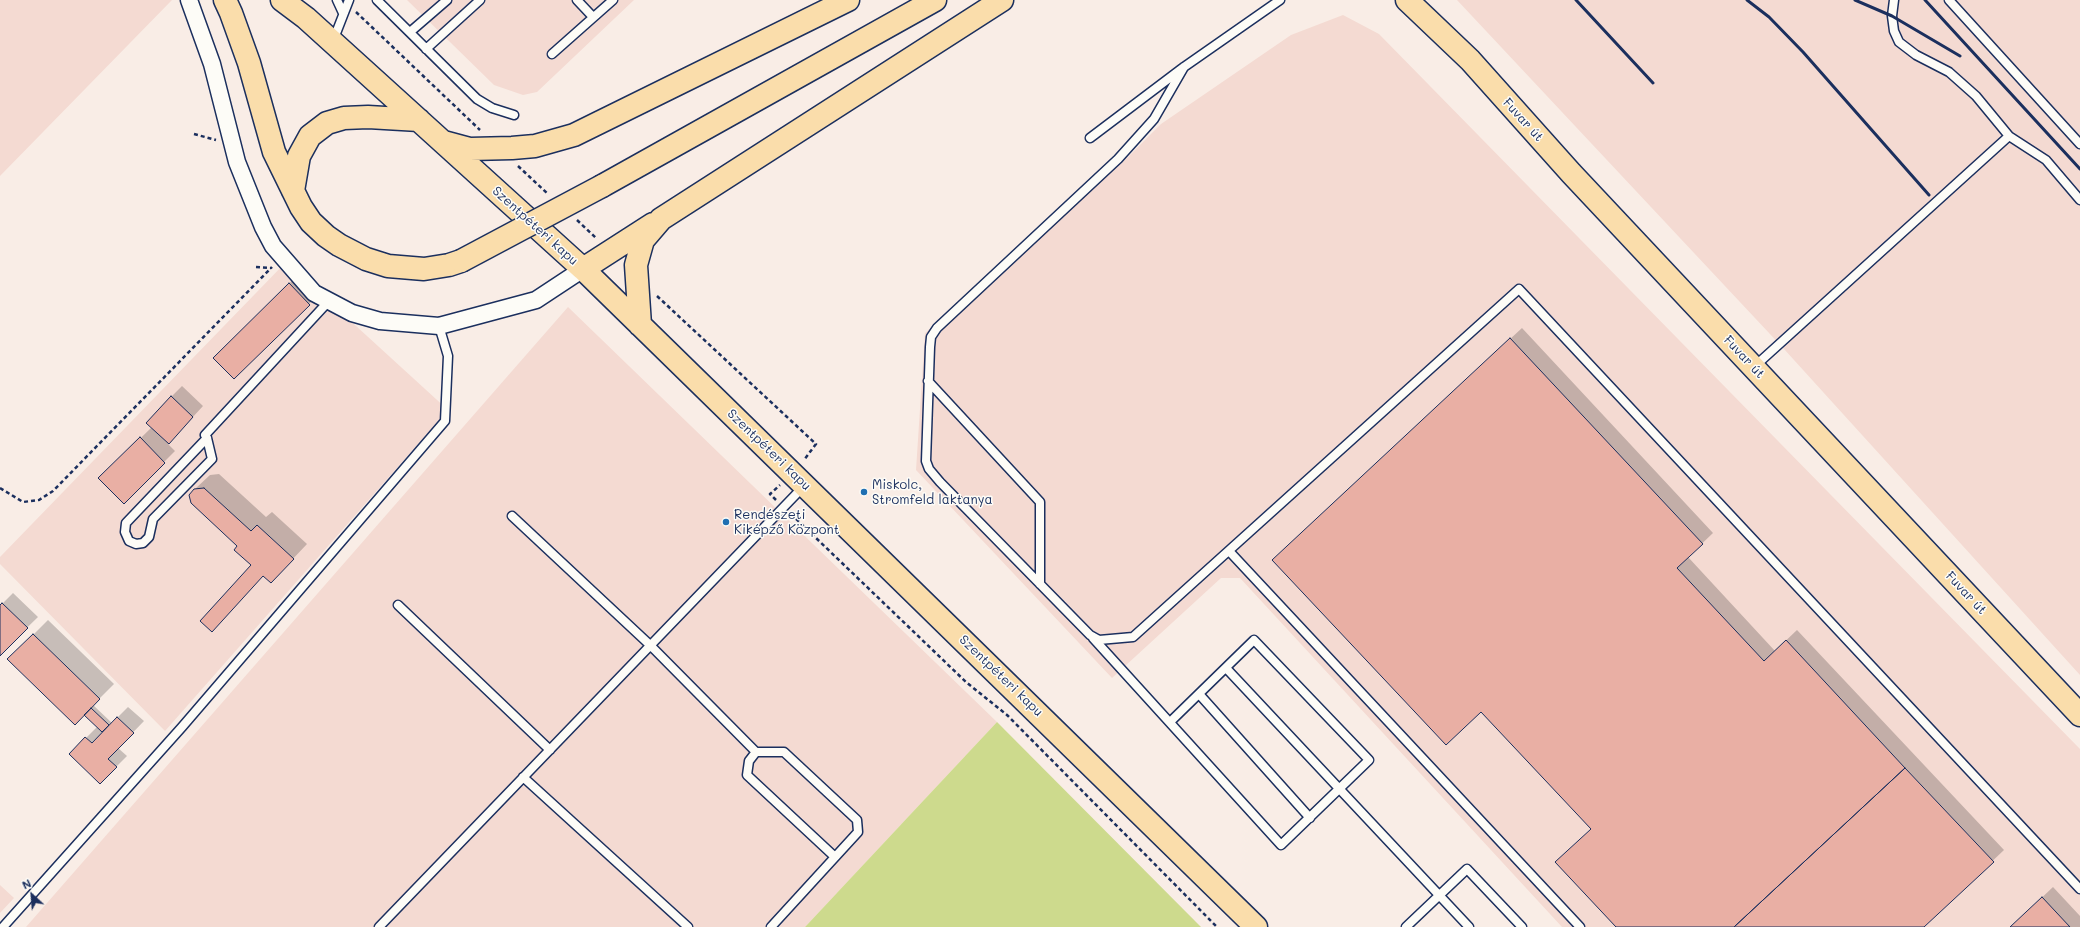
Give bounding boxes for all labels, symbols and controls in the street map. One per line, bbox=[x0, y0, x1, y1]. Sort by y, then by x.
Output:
street label: Fuvar út bbox=[1500, 95, 1546, 145]
street label: Szentpéteri kapu bbox=[489, 183, 581, 269]
street label: Fuvar út bbox=[1720, 332, 1768, 382]
street label: Szentpéteri kapu bbox=[724, 406, 814, 494]
place label: Miskolc, Stromfeld laktanya bbox=[872, 477, 993, 508]
marker: Miskolc, Stromfeld laktanya bbox=[859, 487, 869, 497]
place label: Rendészeti Kiképző Központ bbox=[734, 507, 839, 538]
marker: Rendészeti Kiképző Központ bbox=[721, 517, 731, 527]
street label: Fuvar út bbox=[1942, 568, 1990, 618]
street label: Szentpéteri kapu bbox=[956, 632, 1046, 720]
north arrow bbox=[12, 875, 52, 915]
text: N bbox=[19, 875, 34, 892]

